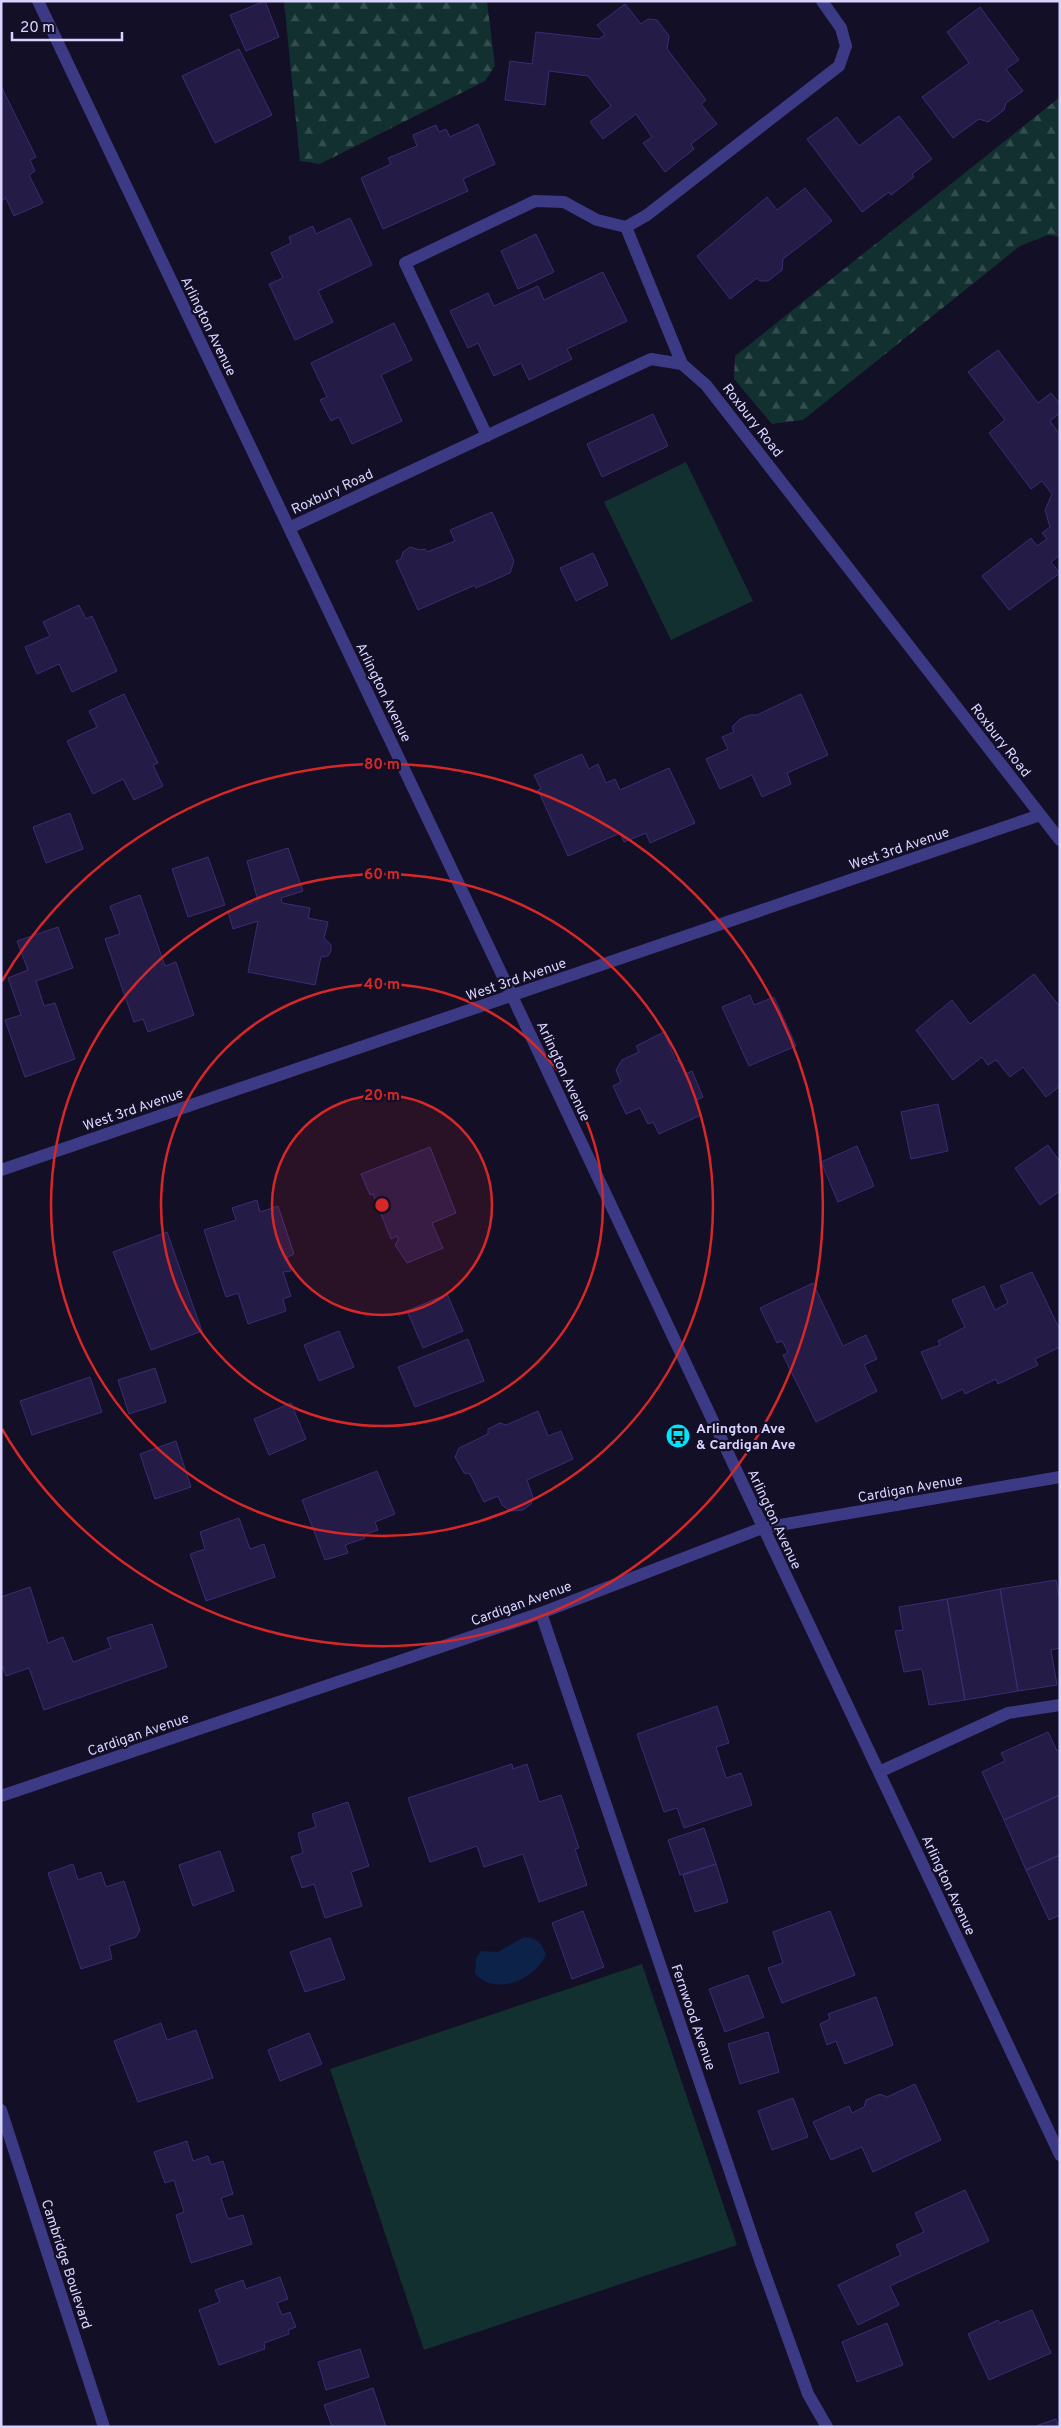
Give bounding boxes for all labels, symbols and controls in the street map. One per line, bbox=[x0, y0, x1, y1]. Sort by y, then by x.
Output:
scale bar bbox=[12, 10, 122, 42]
text: 20 m bbox=[20, 19, 55, 38]
street label: Arlington Avenue bbox=[176, 274, 239, 379]
street label: Roxbury Road bbox=[718, 381, 786, 461]
street label: Roxbury Road bbox=[289, 466, 376, 519]
street label: Arlington Avenue bbox=[351, 640, 414, 745]
street label: Roxbury Road bbox=[966, 701, 1034, 781]
text: 80 m bbox=[364, 756, 400, 775]
street label: West 3rd Avenue bbox=[847, 824, 952, 875]
text: 60 m bbox=[364, 866, 400, 885]
street label: West 3rd Avenue bbox=[464, 955, 569, 1006]
text: 40 m bbox=[364, 976, 400, 995]
street label: Arlington Avenue bbox=[532, 1019, 593, 1124]
street label: West 3rd Avenue bbox=[81, 1085, 186, 1136]
text: 20 m bbox=[364, 1087, 400, 1106]
centre of rings bbox=[373, 1196, 391, 1214]
place label: Arlington Ave & Cardigan Ave bbox=[696, 1421, 796, 1454]
bus stop icon: Arlington Ave & Cardigan Ave bbox=[665, 1423, 691, 1449]
street label: Arlington Avenue bbox=[743, 1467, 804, 1572]
street label: Cardigan Avenue bbox=[857, 1472, 964, 1507]
street label: Cardigan Avenue bbox=[469, 1578, 574, 1631]
street label: Cardigan Avenue bbox=[86, 1710, 191, 1761]
street label: Arlington Avenue bbox=[917, 1833, 978, 1938]
street label: Fernwood Avenue bbox=[666, 1962, 719, 2073]
street label: Cambridge Boulevard bbox=[37, 2198, 95, 2331]

